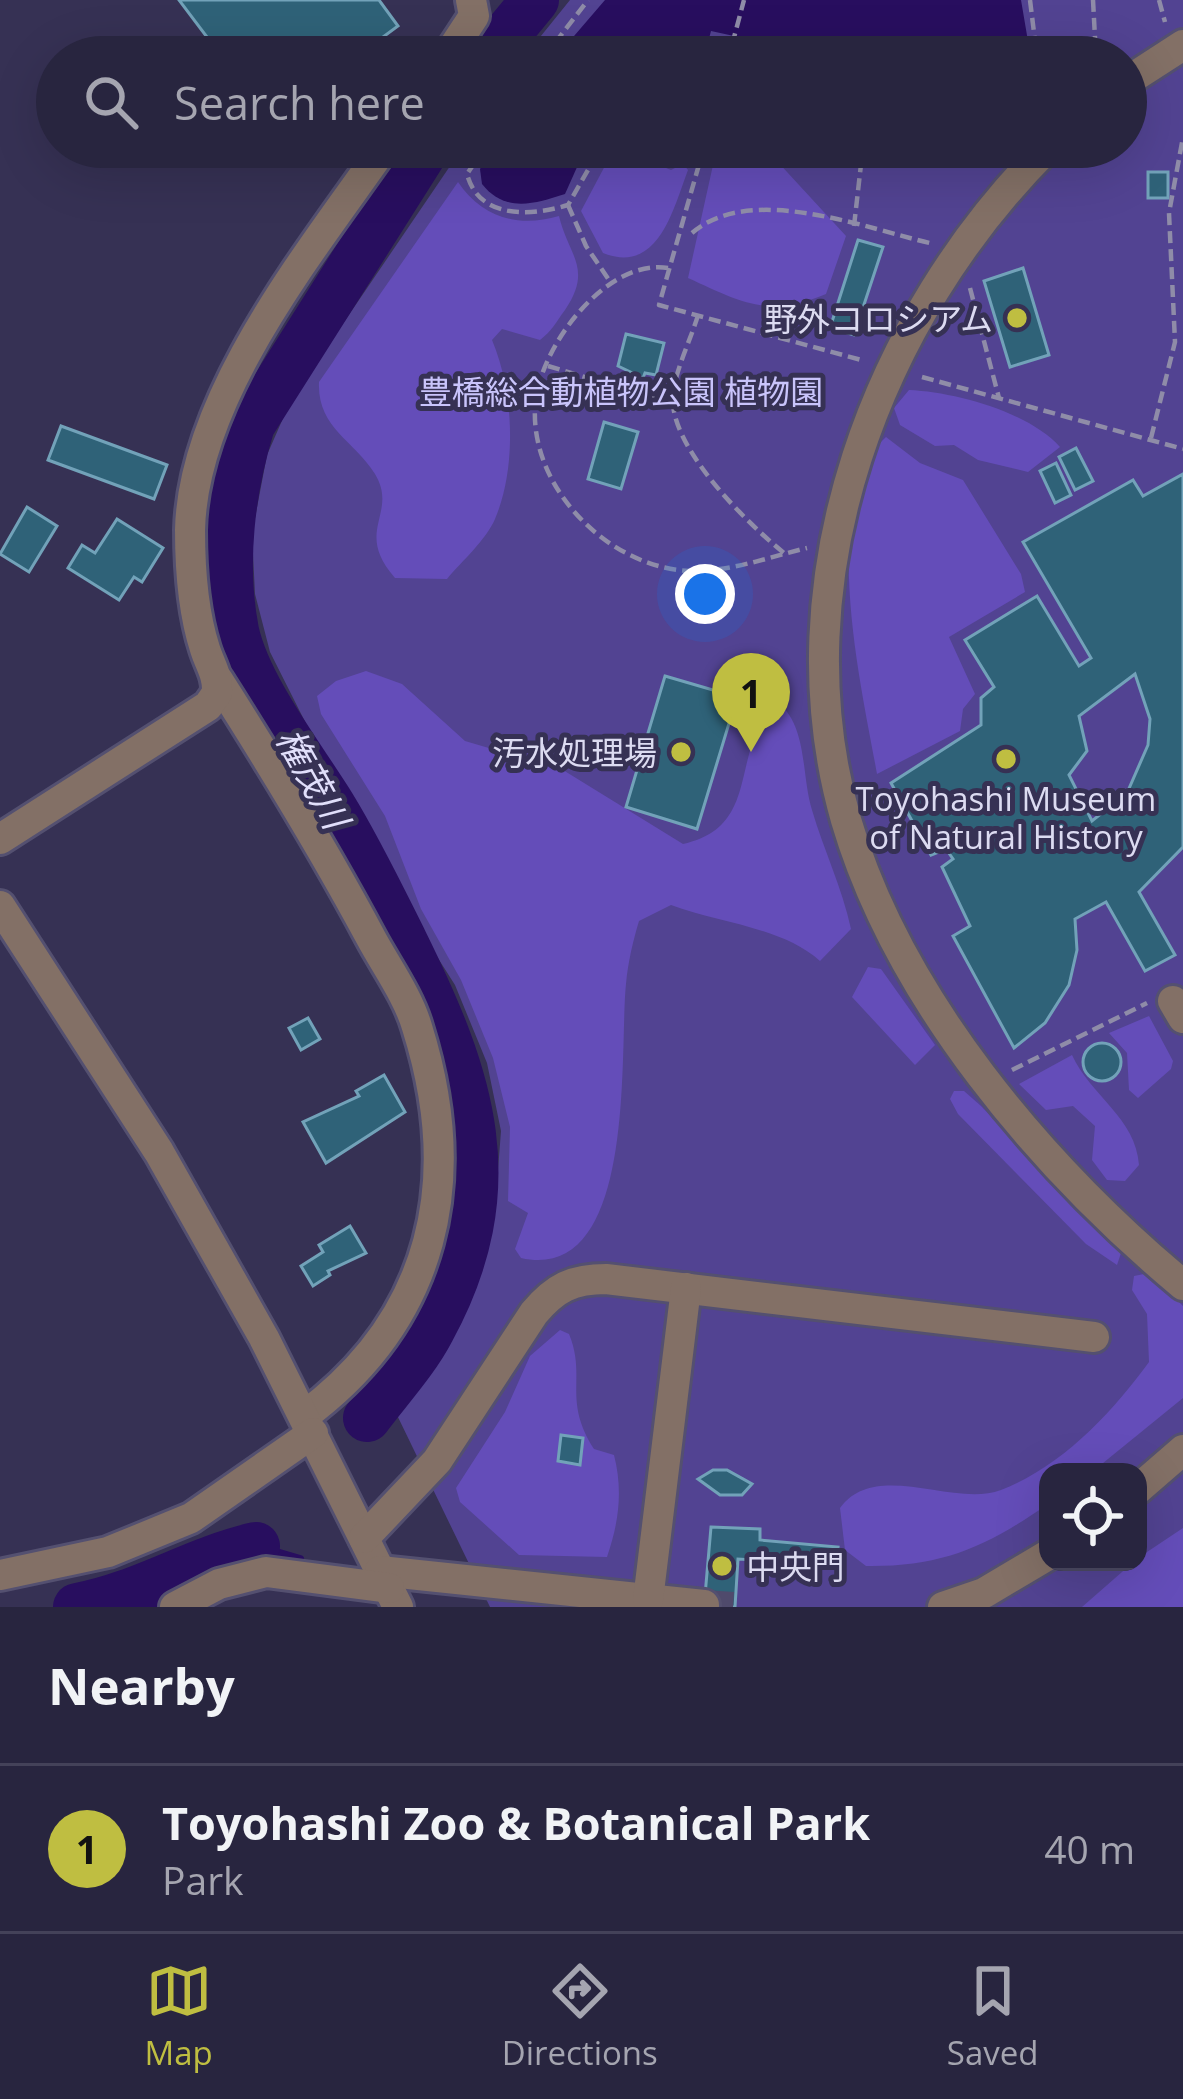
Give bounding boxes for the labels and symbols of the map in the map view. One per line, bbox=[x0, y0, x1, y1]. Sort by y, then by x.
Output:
place label: 野外コロシアム bbox=[764, 296, 993, 341]
marker: 野外コロシアム bbox=[1004, 305, 1030, 331]
park label: 豊橋総合動植物公園 植物園 bbox=[419, 369, 823, 414]
your location bbox=[675, 564, 735, 624]
pin: 1 bbox=[712, 653, 790, 752]
water label: 権茂川 bbox=[265, 719, 363, 841]
place label: 汚水処理場 bbox=[492, 730, 657, 775]
marker: 汚水処理場 bbox=[668, 739, 694, 765]
marker: Toyohashi Museum of Natural History bbox=[993, 746, 1019, 772]
place label: Toyohashi Museum of Natural History bbox=[856, 776, 1156, 859]
place label: 中央門 bbox=[746, 1544, 845, 1589]
marker: 中央門 bbox=[709, 1553, 735, 1579]

